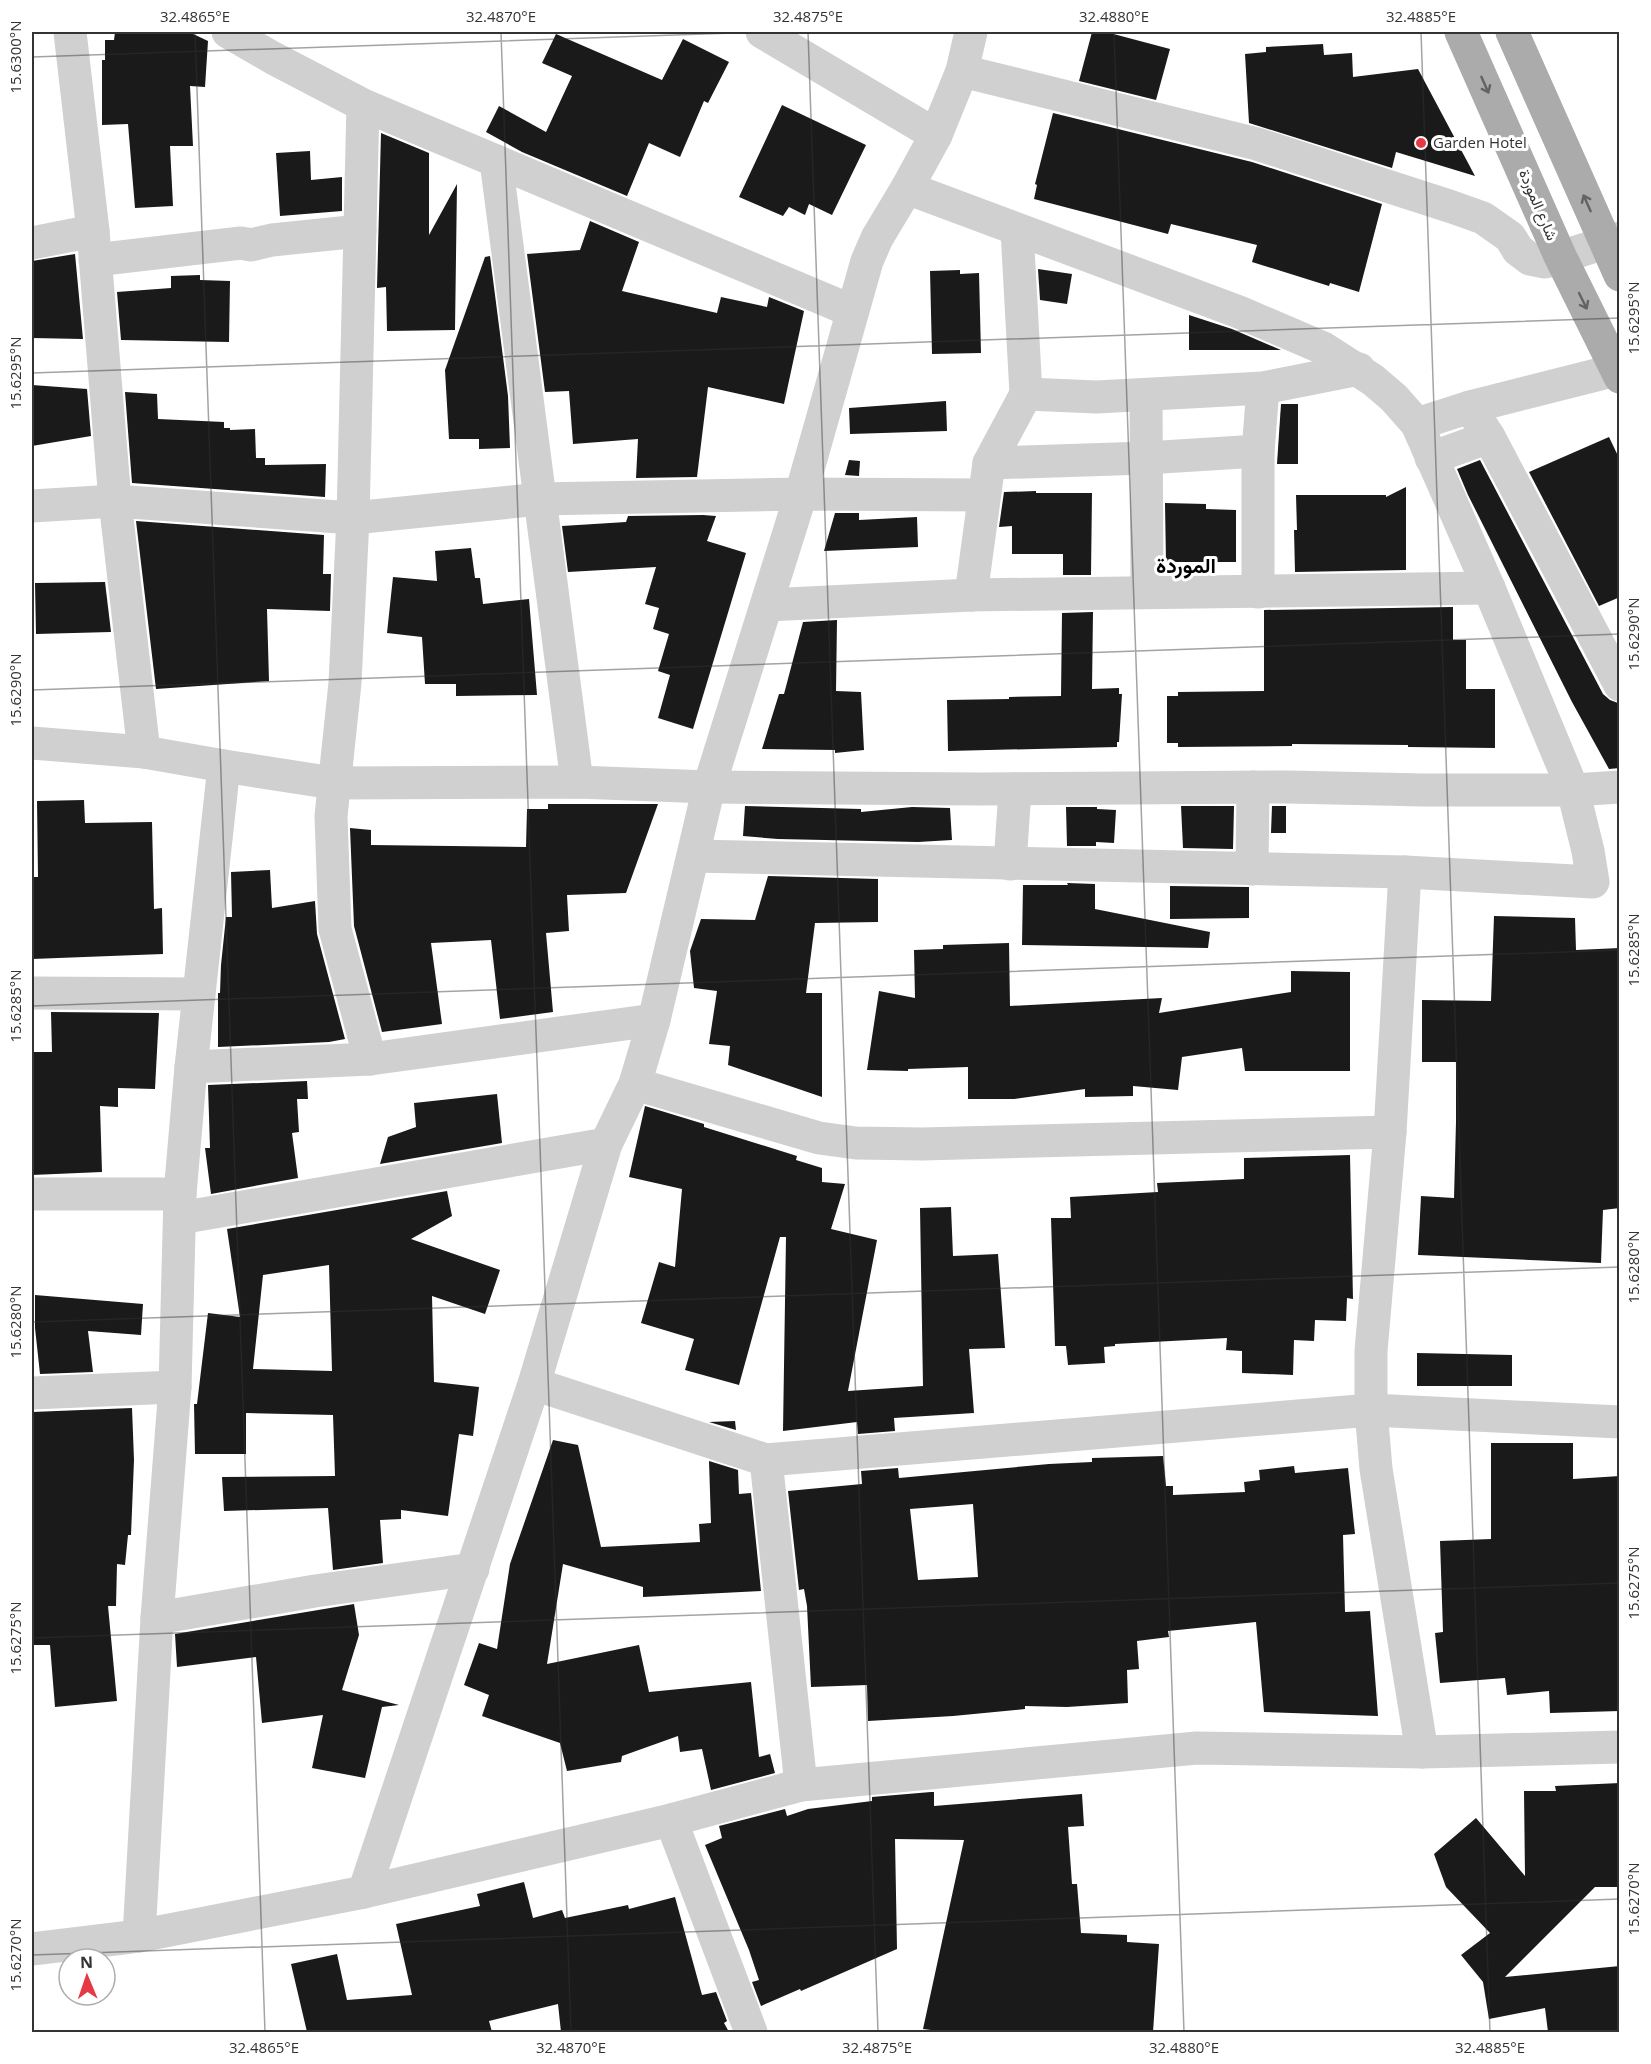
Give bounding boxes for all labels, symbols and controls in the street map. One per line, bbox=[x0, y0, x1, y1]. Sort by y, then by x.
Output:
text: 32.4865°E bbox=[160, 6, 230, 26]
text: 32.4870°E bbox=[466, 6, 536, 26]
text: 32.4875°E bbox=[773, 6, 843, 26]
text: 32.4880°E bbox=[1079, 6, 1149, 26]
text: 32.4885°E bbox=[1386, 6, 1456, 26]
text: 15.6300°N bbox=[5, 20, 25, 94]
one-way arrow bbox=[1480, 75, 1491, 93]
place label: Garden Hotel bbox=[1433, 132, 1527, 152]
marker: Garden Hotel bbox=[1414, 136, 1428, 150]
street label: شارع الموردة bbox=[1513, 166, 1563, 244]
one-way arrow bbox=[1581, 194, 1593, 212]
text: 15.6295°N bbox=[1623, 281, 1643, 355]
one-way arrow bbox=[1577, 291, 1589, 309]
text: 15.6295°N bbox=[5, 336, 25, 410]
district label: الموردة bbox=[1156, 551, 1216, 579]
text: 15.6290°N bbox=[1623, 597, 1643, 671]
text: 15.6290°N bbox=[5, 653, 25, 727]
text: 15.6285°N bbox=[1623, 913, 1643, 987]
text: 15.6285°N bbox=[5, 969, 25, 1043]
text: 15.6280°N bbox=[1623, 1230, 1643, 1304]
text: 15.6280°N bbox=[5, 1285, 25, 1359]
text: 15.6275°N bbox=[1623, 1546, 1643, 1620]
text: 15.6275°N bbox=[5, 1601, 25, 1675]
text: 15.6270°N bbox=[1623, 1862, 1643, 1936]
text: 15.6270°N bbox=[5, 1918, 25, 1992]
north arrow bbox=[57, 1947, 117, 2007]
text: N bbox=[80, 1951, 93, 1973]
text: 32.4865°E bbox=[229, 2037, 299, 2057]
text: 32.4870°E bbox=[536, 2037, 606, 2057]
text: 32.4875°E bbox=[842, 2037, 912, 2057]
text: 32.4880°E bbox=[1149, 2037, 1219, 2057]
text: 32.4885°E bbox=[1455, 2037, 1525, 2057]

